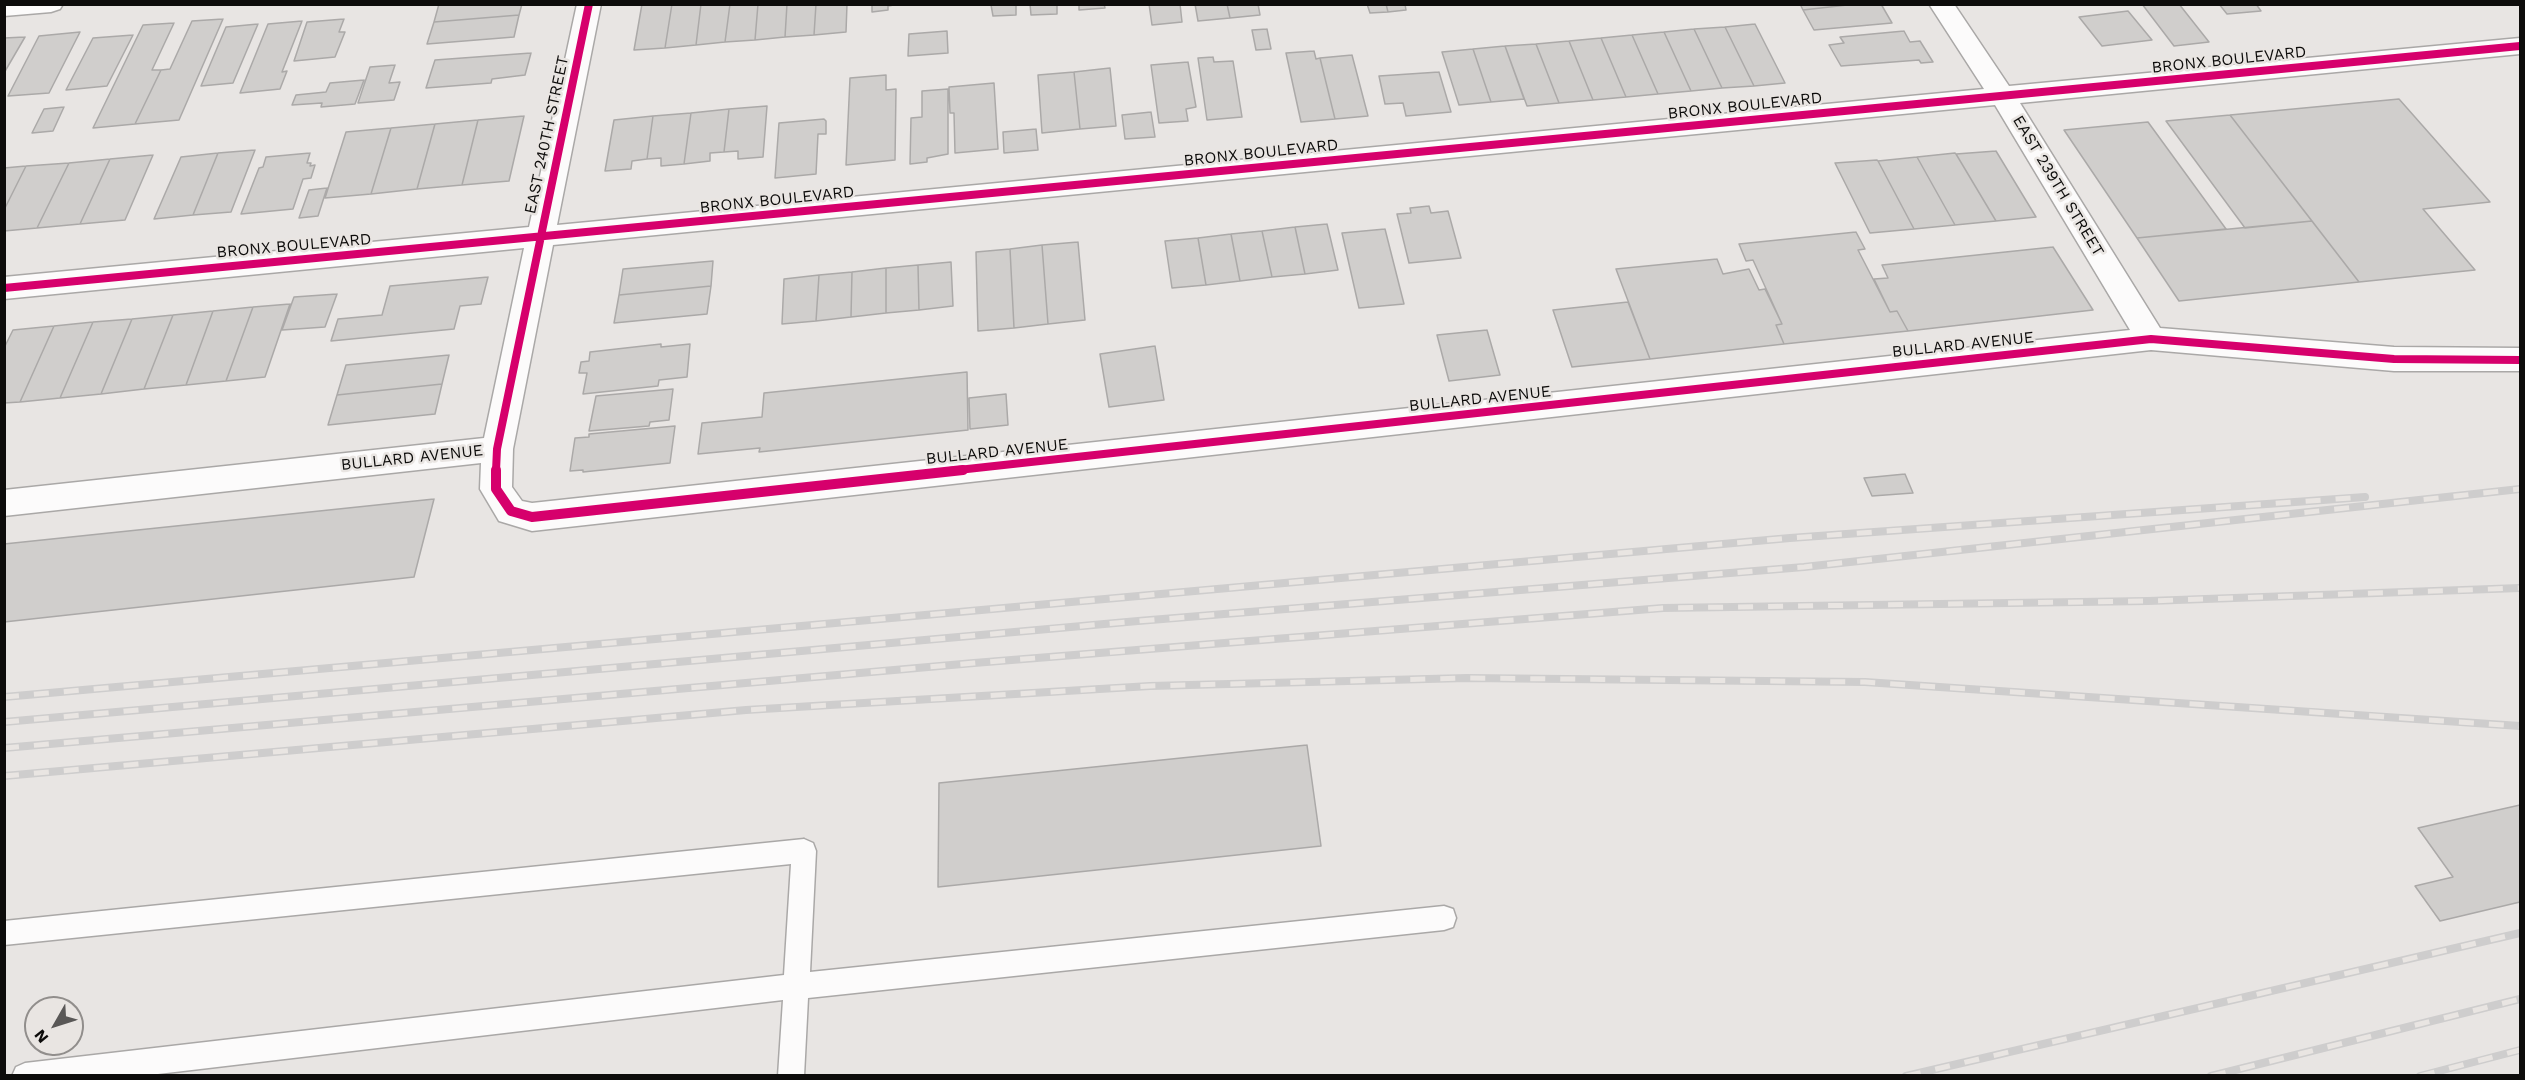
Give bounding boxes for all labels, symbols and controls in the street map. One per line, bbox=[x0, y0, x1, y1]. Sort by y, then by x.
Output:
street label: BRONX BOULEVARD bbox=[2151, 42, 2307, 78]
street label: EAST 240TH STREET bbox=[521, 54, 573, 216]
street label: BRONX BOULEVARD bbox=[1667, 88, 1823, 124]
street label: EAST 239TH STREET bbox=[2008, 112, 2108, 260]
street label: BRONX BOULEVARD bbox=[1183, 135, 1339, 171]
street label: BRONX BOULEVARD bbox=[699, 182, 855, 218]
street label: BRONX BOULEVARD bbox=[216, 230, 372, 262]
street label: BULLARD AVENUE bbox=[1891, 328, 2035, 362]
street label: BULLARD AVENUE bbox=[1408, 382, 1552, 416]
street label: BULLARD AVENUE bbox=[925, 435, 1069, 469]
street label: BULLARD AVENUE bbox=[340, 441, 484, 475]
north arrow bbox=[24, 996, 84, 1056]
text: N bbox=[30, 1026, 52, 1047]

